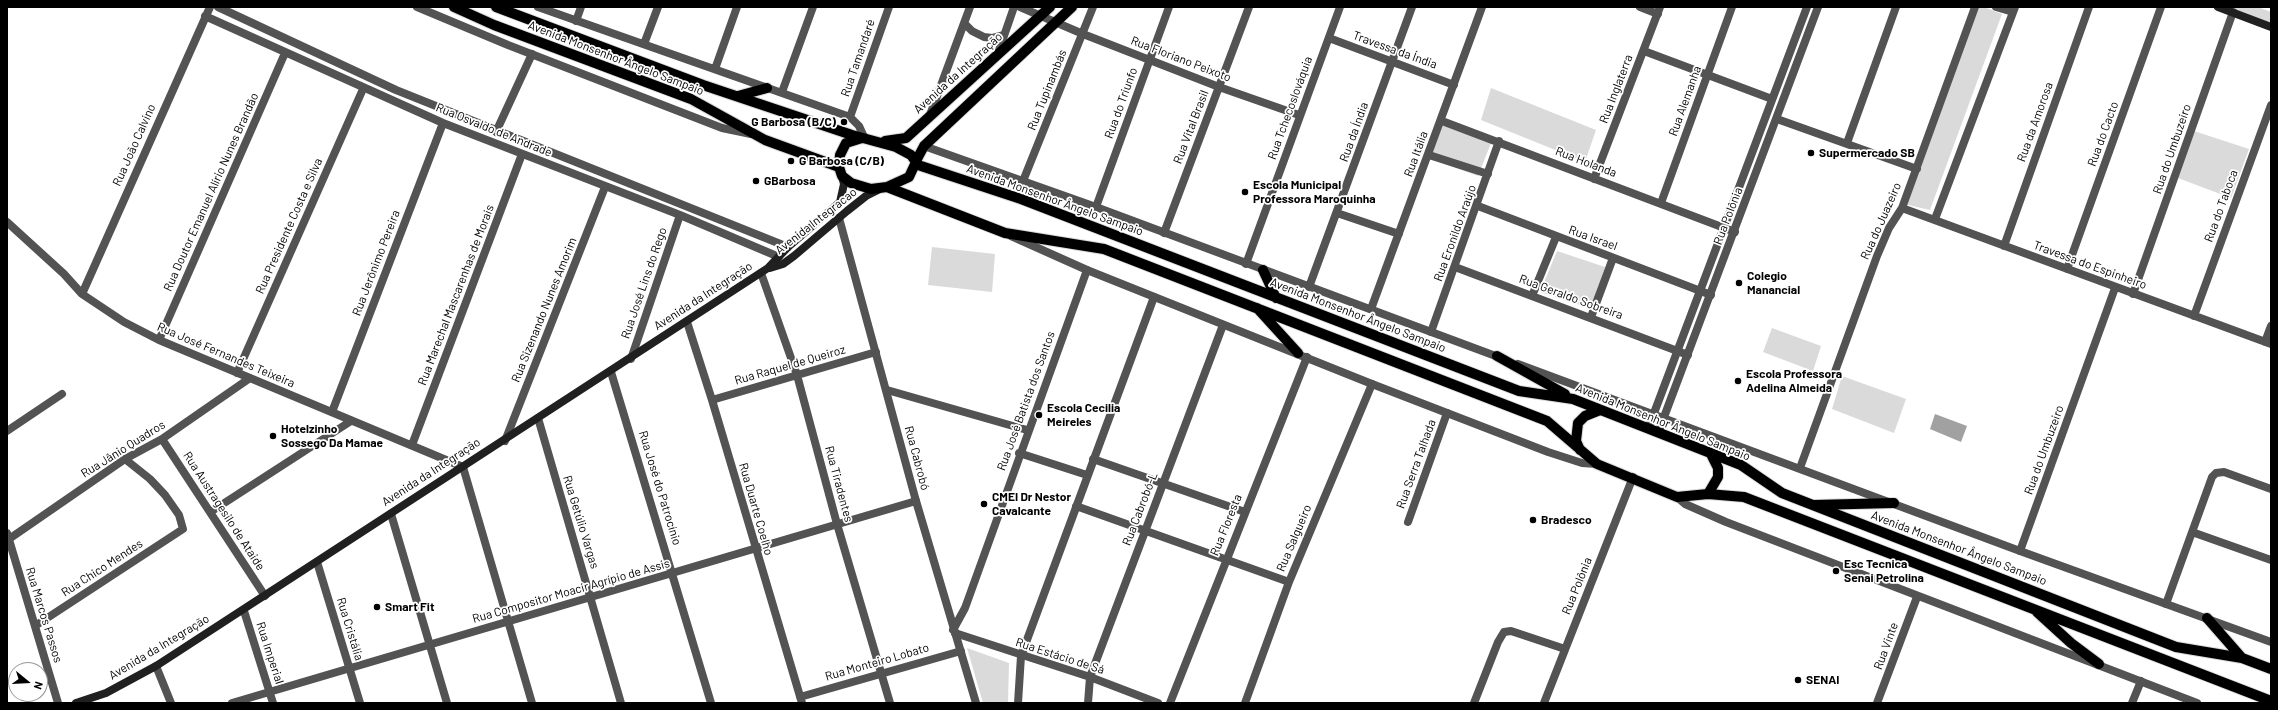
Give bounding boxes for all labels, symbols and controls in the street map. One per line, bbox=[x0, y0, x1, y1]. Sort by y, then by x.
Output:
street label: Rua Tamandaré bbox=[838, 17, 878, 99]
street label: Avenida Monsenhor Ângelo Sampaio bbox=[526, 18, 706, 98]
street label: Travessa da Índia bbox=[1351, 28, 1439, 72]
street label: Avenida da Integração bbox=[911, 29, 1005, 117]
street label: Rua Floriano Peixoto bbox=[1129, 33, 1233, 85]
street label: Rua Tupinambás bbox=[1024, 48, 1070, 132]
street label: Rua Inglaterra bbox=[1596, 53, 1636, 125]
street label: Rua Tchecoslováquia bbox=[1265, 54, 1315, 162]
street label: Rua Alemanha bbox=[1666, 64, 1704, 138]
street label: Rua do Triunfo bbox=[1101, 66, 1141, 140]
street label: Rua da Amorosa bbox=[2014, 80, 2056, 164]
street label: Rua Vital Brasil bbox=[1170, 88, 1212, 166]
street label: Rua Doutor Emanuel Alírio Nunes Brandão bbox=[161, 90, 261, 294]
street label: Rua Osvaldo de Andrade bbox=[434, 100, 554, 160]
street label: Rua da Índia bbox=[1337, 100, 1371, 164]
street label: Rua do Cacto bbox=[2085, 100, 2121, 168]
street label: Rua João Calvino bbox=[109, 102, 159, 188]
street label: Rua do Umbuzeiro bbox=[2150, 102, 2194, 196]
place label: G Barbosa (B/C) bbox=[751, 115, 836, 129]
marker: G Barbosa (B/C) bbox=[839, 117, 849, 127]
street label: Rua Itália bbox=[1401, 129, 1431, 179]
street label: Rua Holanda bbox=[1553, 144, 1619, 180]
place label: Supermercado SB bbox=[1819, 146, 1915, 160]
marker: Supermercado SB bbox=[1806, 148, 1816, 158]
place label: G Barbosa (C/B) bbox=[799, 154, 884, 168]
street label: Rua Presidente Costa e Silva bbox=[253, 156, 325, 296]
marker: G Barbosa (C/B) bbox=[786, 156, 796, 166]
street label: Avenida Monsenhor Ângelo Sampaio bbox=[965, 161, 1145, 239]
street label: Rua do Taboca bbox=[2201, 168, 2241, 244]
place label: GBarbosa bbox=[764, 174, 815, 188]
marker: GBarbosa bbox=[751, 176, 761, 186]
place label: Escola Municipal Professora Maroquinha bbox=[1253, 178, 1376, 206]
street label: Rua do Juazeiro bbox=[1858, 180, 1904, 262]
street label: Rua Eronildo Araújo bbox=[1431, 183, 1479, 283]
street label: Avenida Integracao bbox=[772, 185, 860, 257]
street label: Rua Polônia bbox=[1710, 185, 1746, 247]
marker: Escola Municipal Professora Maroquinha bbox=[1240, 187, 1250, 197]
street label: Rua Marechal Mascarenhas de Morais bbox=[415, 203, 497, 387]
street label: Rua Jerônimo Pereira bbox=[349, 208, 403, 318]
street label: Rua Israel bbox=[1567, 223, 1619, 253]
street label: Rua José Lins do Rego bbox=[618, 225, 670, 341]
street label: Rua Sizenando Nunes Amorim bbox=[508, 235, 580, 385]
street label: Travessa do Espinheiro bbox=[2031, 238, 2149, 292]
street label: Avenida da Integração bbox=[651, 259, 755, 333]
place label: Colegio Manancial bbox=[1747, 269, 1800, 297]
street label: Rua Geraldo Sobreira bbox=[1517, 272, 1625, 322]
street label: Avenida Monsenhor Ângelo Sampaio bbox=[1268, 275, 1448, 355]
marker: Colegio Manancial bbox=[1734, 278, 1744, 288]
street label: Rua José Fernandes Teixeira bbox=[155, 319, 297, 391]
street label: Rua José Batista dos Santos bbox=[994, 329, 1058, 473]
street label: Rua Raquel de Queiroz bbox=[733, 342, 847, 388]
place label: Escola Professora Adelina Almeida bbox=[1746, 367, 1842, 395]
marker: Escola Professora Adelina Almeida bbox=[1733, 376, 1743, 386]
street label: Avenida Monsenhor Ângelo Sampaio bbox=[1574, 380, 1752, 464]
place label: Escola Cecilia Meireles bbox=[1047, 401, 1120, 429]
street label: Rua do Umbuzeiro bbox=[2021, 403, 2067, 497]
marker: Escola Cecilia Meireles bbox=[1034, 410, 1044, 420]
street label: Rua Jânio Quadros bbox=[78, 417, 168, 481]
street label: Rua Serra Talhada bbox=[1393, 417, 1439, 511]
place label: Hotelzinho Sossego Da Mamae bbox=[281, 422, 383, 450]
street label: Rua Cabrobó bbox=[902, 424, 932, 492]
street label: Rua José do Patrocínio bbox=[636, 429, 684, 547]
marker: Hotelzinho Sossego Da Mamae bbox=[268, 431, 278, 441]
street label: Avenida da Integração bbox=[379, 435, 483, 509]
street label: Rua Tiradentes bbox=[822, 444, 856, 524]
street label: Rua Austragesilo de Ataide bbox=[180, 449, 268, 573]
street label: Rua Duarte Coelho bbox=[736, 461, 776, 557]
street label: Rua Cabrobó-L bbox=[1119, 470, 1161, 548]
street label: Rua Getúlio Vargas bbox=[560, 474, 602, 570]
place label: CMEI Dr Nestor Cavalcante bbox=[992, 490, 1071, 518]
street label: Rua Floresta bbox=[1207, 492, 1245, 558]
marker: CMEI Dr Nestor Cavalcante bbox=[979, 499, 989, 509]
street label: Rua Salgueiro bbox=[1273, 502, 1315, 574]
street label: Avenida Monsenhor Ângelo Sampaio bbox=[1869, 508, 2049, 588]
place label: Bradesco bbox=[1541, 513, 1592, 527]
marker: Bradesco bbox=[1528, 515, 1538, 525]
street label: Rua Chico Mendes bbox=[59, 536, 145, 600]
street label: Rua Polônia bbox=[1559, 555, 1595, 617]
street label: Rua Compositor Moacir Agrípio de Assis bbox=[471, 556, 671, 626]
place label: Esc Tecnica Senai Petrolina bbox=[1844, 557, 1924, 585]
street label: Rua Marcos Passos bbox=[23, 566, 65, 664]
marker: Esc Tecnica Senai Petrolina bbox=[1831, 566, 1841, 576]
street label: Rua Cristália bbox=[334, 596, 366, 662]
place label: Smart Fit bbox=[385, 600, 434, 614]
marker: Smart Fit bbox=[372, 602, 382, 612]
street label: Avenida da Integração bbox=[106, 611, 212, 683]
street label: Rua Imperial bbox=[253, 620, 287, 686]
street label: Rua Vinte bbox=[1871, 620, 1901, 672]
street label: Rua Estácio de Sá bbox=[1014, 635, 1106, 677]
street label: Rua Monteiro Lobato bbox=[823, 640, 931, 684]
north arrow bbox=[8, 662, 48, 702]
place label: SENAI bbox=[1806, 673, 1839, 687]
marker: SENAI bbox=[1793, 675, 1803, 685]
text: N bbox=[32, 680, 46, 691]

